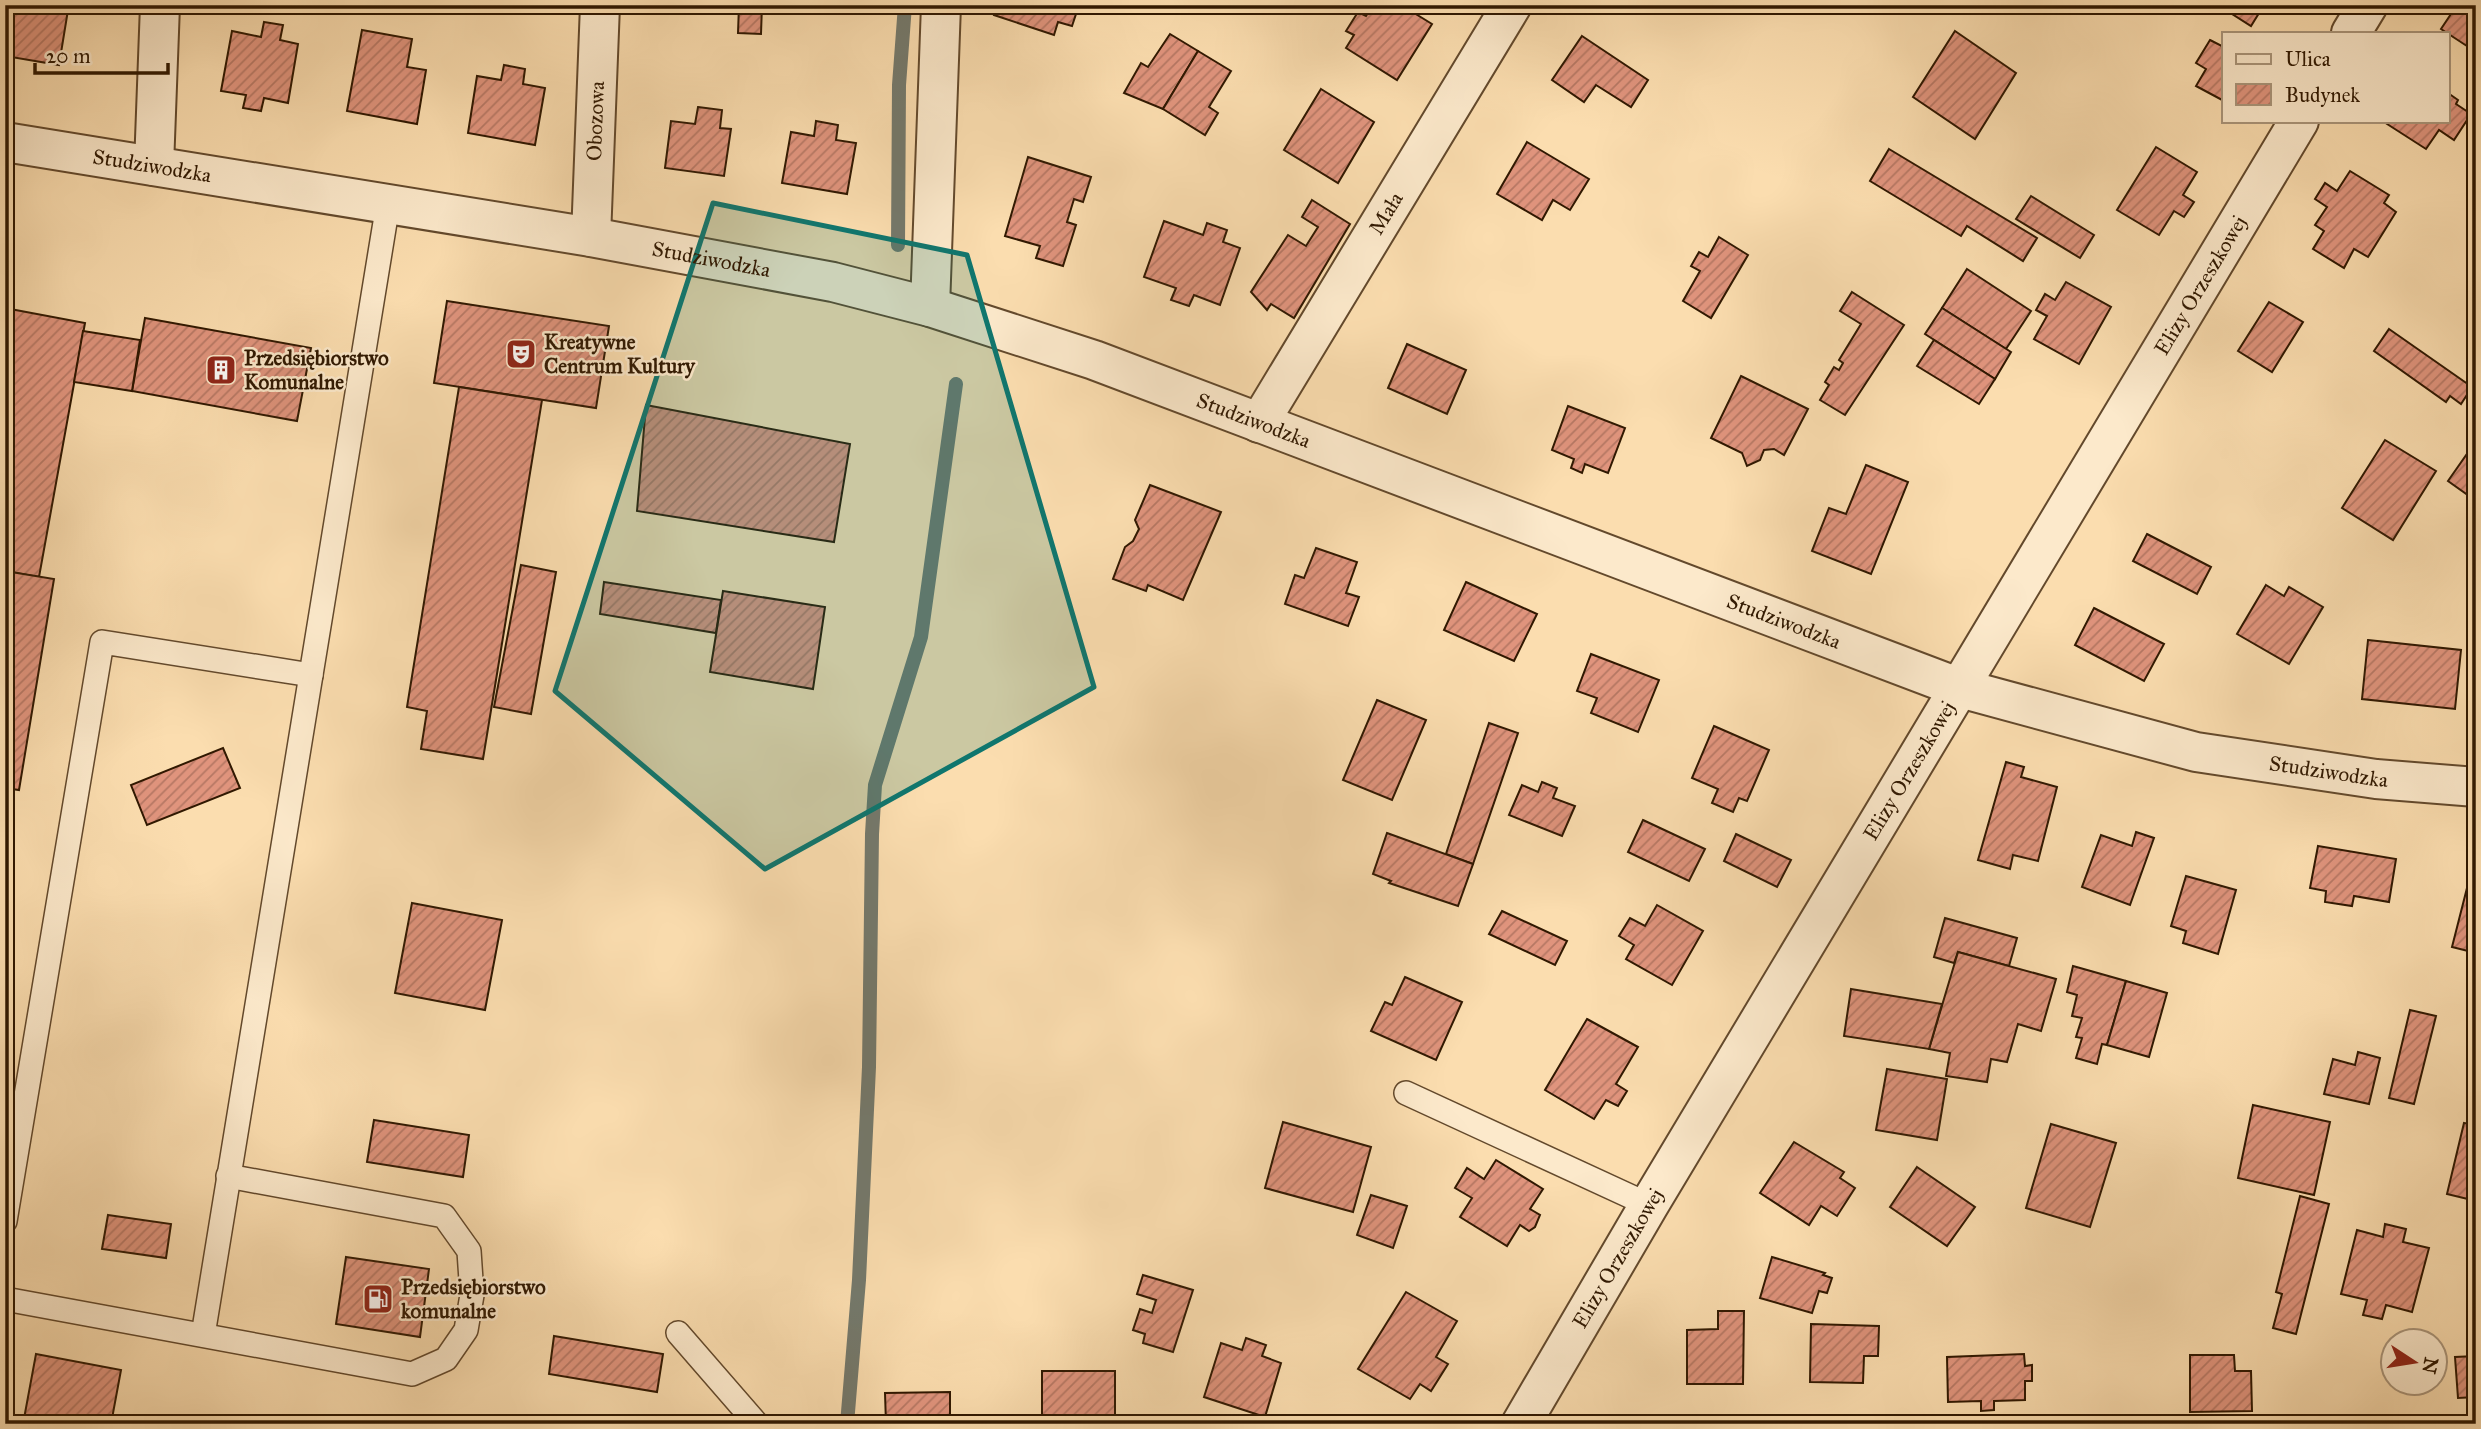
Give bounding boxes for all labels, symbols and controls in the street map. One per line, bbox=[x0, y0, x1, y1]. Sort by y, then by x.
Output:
scale bar bbox=[35, 32, 168, 76]
legend bbox=[2222, 32, 2450, 122]
text: 20 m bbox=[46, 43, 91, 69]
text: Ulica bbox=[2285, 46, 2331, 72]
street label: Obozowa bbox=[581, 81, 610, 162]
text: Budynek bbox=[2285, 82, 2360, 108]
street label: Studziwodzka bbox=[91, 143, 213, 188]
street label: Mała bbox=[1363, 187, 1409, 239]
street label: Elizy Orzeszkowej bbox=[2149, 211, 2252, 360]
street label: Studziwodzka bbox=[650, 236, 773, 283]
place label: Kreatywne Centrum Kultury bbox=[544, 329, 696, 379]
theatre icon: Kreatywne Centrum Kultury bbox=[504, 337, 538, 371]
place label: Przedsiębiorstwo Komunalne bbox=[244, 345, 389, 395]
building icon: Przedsiębiorstwo Komunalne bbox=[204, 353, 238, 387]
street label: Studziwodzka bbox=[1193, 387, 1314, 454]
street label: Studziwodzka bbox=[1723, 588, 1845, 655]
street label: Elizy Orzeszkowej bbox=[1858, 696, 1961, 845]
street label: Studziwodzka bbox=[2267, 750, 2389, 793]
street label: Elizy Orzeszkowej bbox=[1567, 1183, 1669, 1333]
place label: Przedsiębiorstwo komunalne bbox=[401, 1274, 546, 1324]
fuel station icon: Przedsiębiorstwo komunalne bbox=[361, 1282, 395, 1316]
north arrow bbox=[2380, 1328, 2450, 1398]
text: N bbox=[2417, 1355, 2443, 1376]

